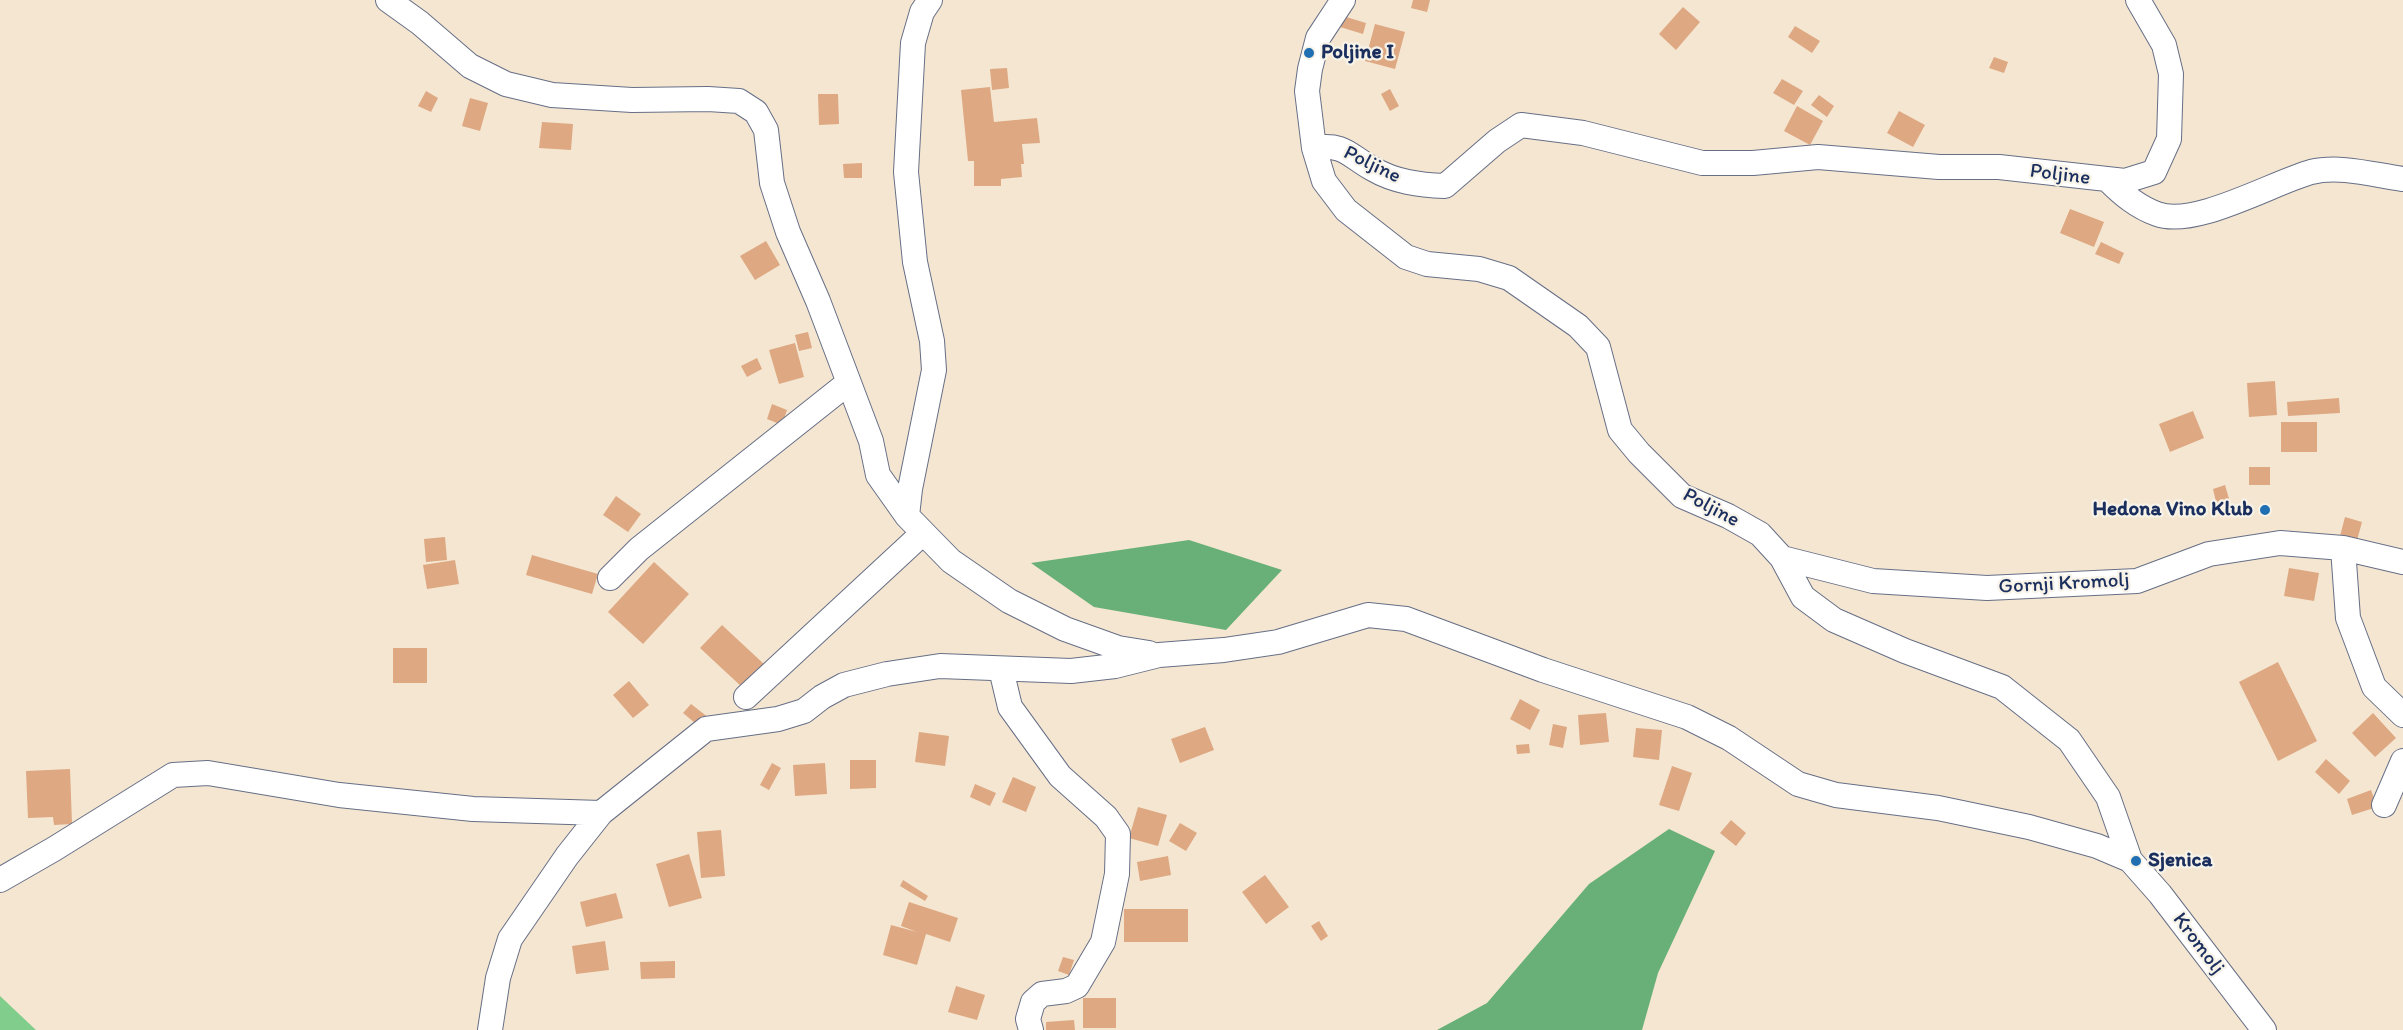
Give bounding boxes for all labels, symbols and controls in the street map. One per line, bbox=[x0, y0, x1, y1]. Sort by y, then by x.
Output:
place label: Poljine I bbox=[1321, 40, 1394, 66]
marker: Poljine I bbox=[1302, 46, 1316, 60]
street label: Poljine bbox=[1339, 140, 1405, 190]
street label: Poljine bbox=[2028, 159, 2092, 191]
street label: Poljine bbox=[1678, 483, 1744, 533]
place label: Hedona Vino Klub bbox=[2092, 497, 2253, 523]
marker: Hedona Vino Klub bbox=[2258, 503, 2272, 517]
street label: Gornji Kromolj bbox=[1998, 568, 2130, 600]
place label: Sjenica bbox=[2148, 848, 2212, 874]
marker: Sjenica bbox=[2129, 854, 2143, 868]
street label: Kromolj bbox=[2167, 908, 2229, 980]

